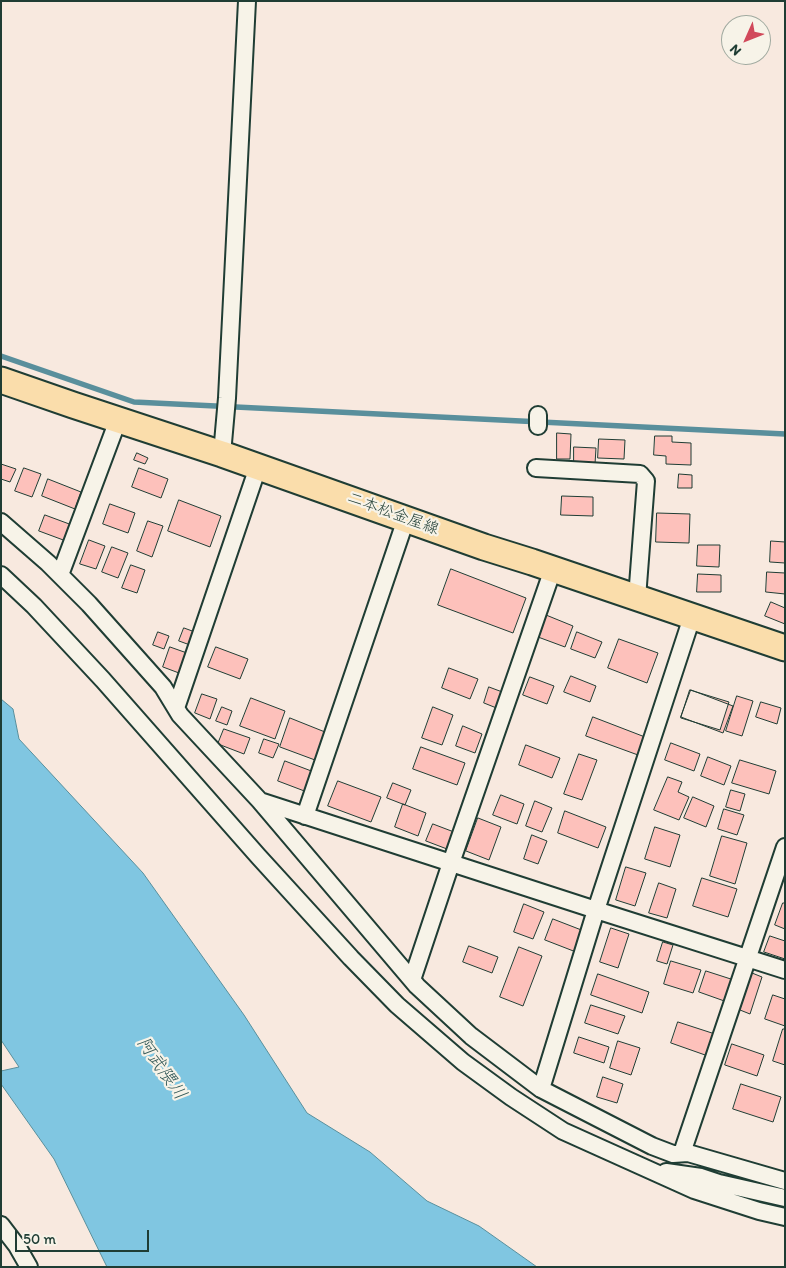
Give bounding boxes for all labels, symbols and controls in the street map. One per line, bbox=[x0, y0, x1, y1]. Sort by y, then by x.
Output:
north arrow bbox=[721, 15, 771, 65]
text: N bbox=[726, 41, 745, 59]
street label: 二本松金屋線 bbox=[345, 489, 441, 539]
water label: 阿武隈川 bbox=[132, 1033, 190, 1105]
scale bar bbox=[18, 1220, 151, 1252]
text: 50 m bbox=[23, 1230, 56, 1248]

